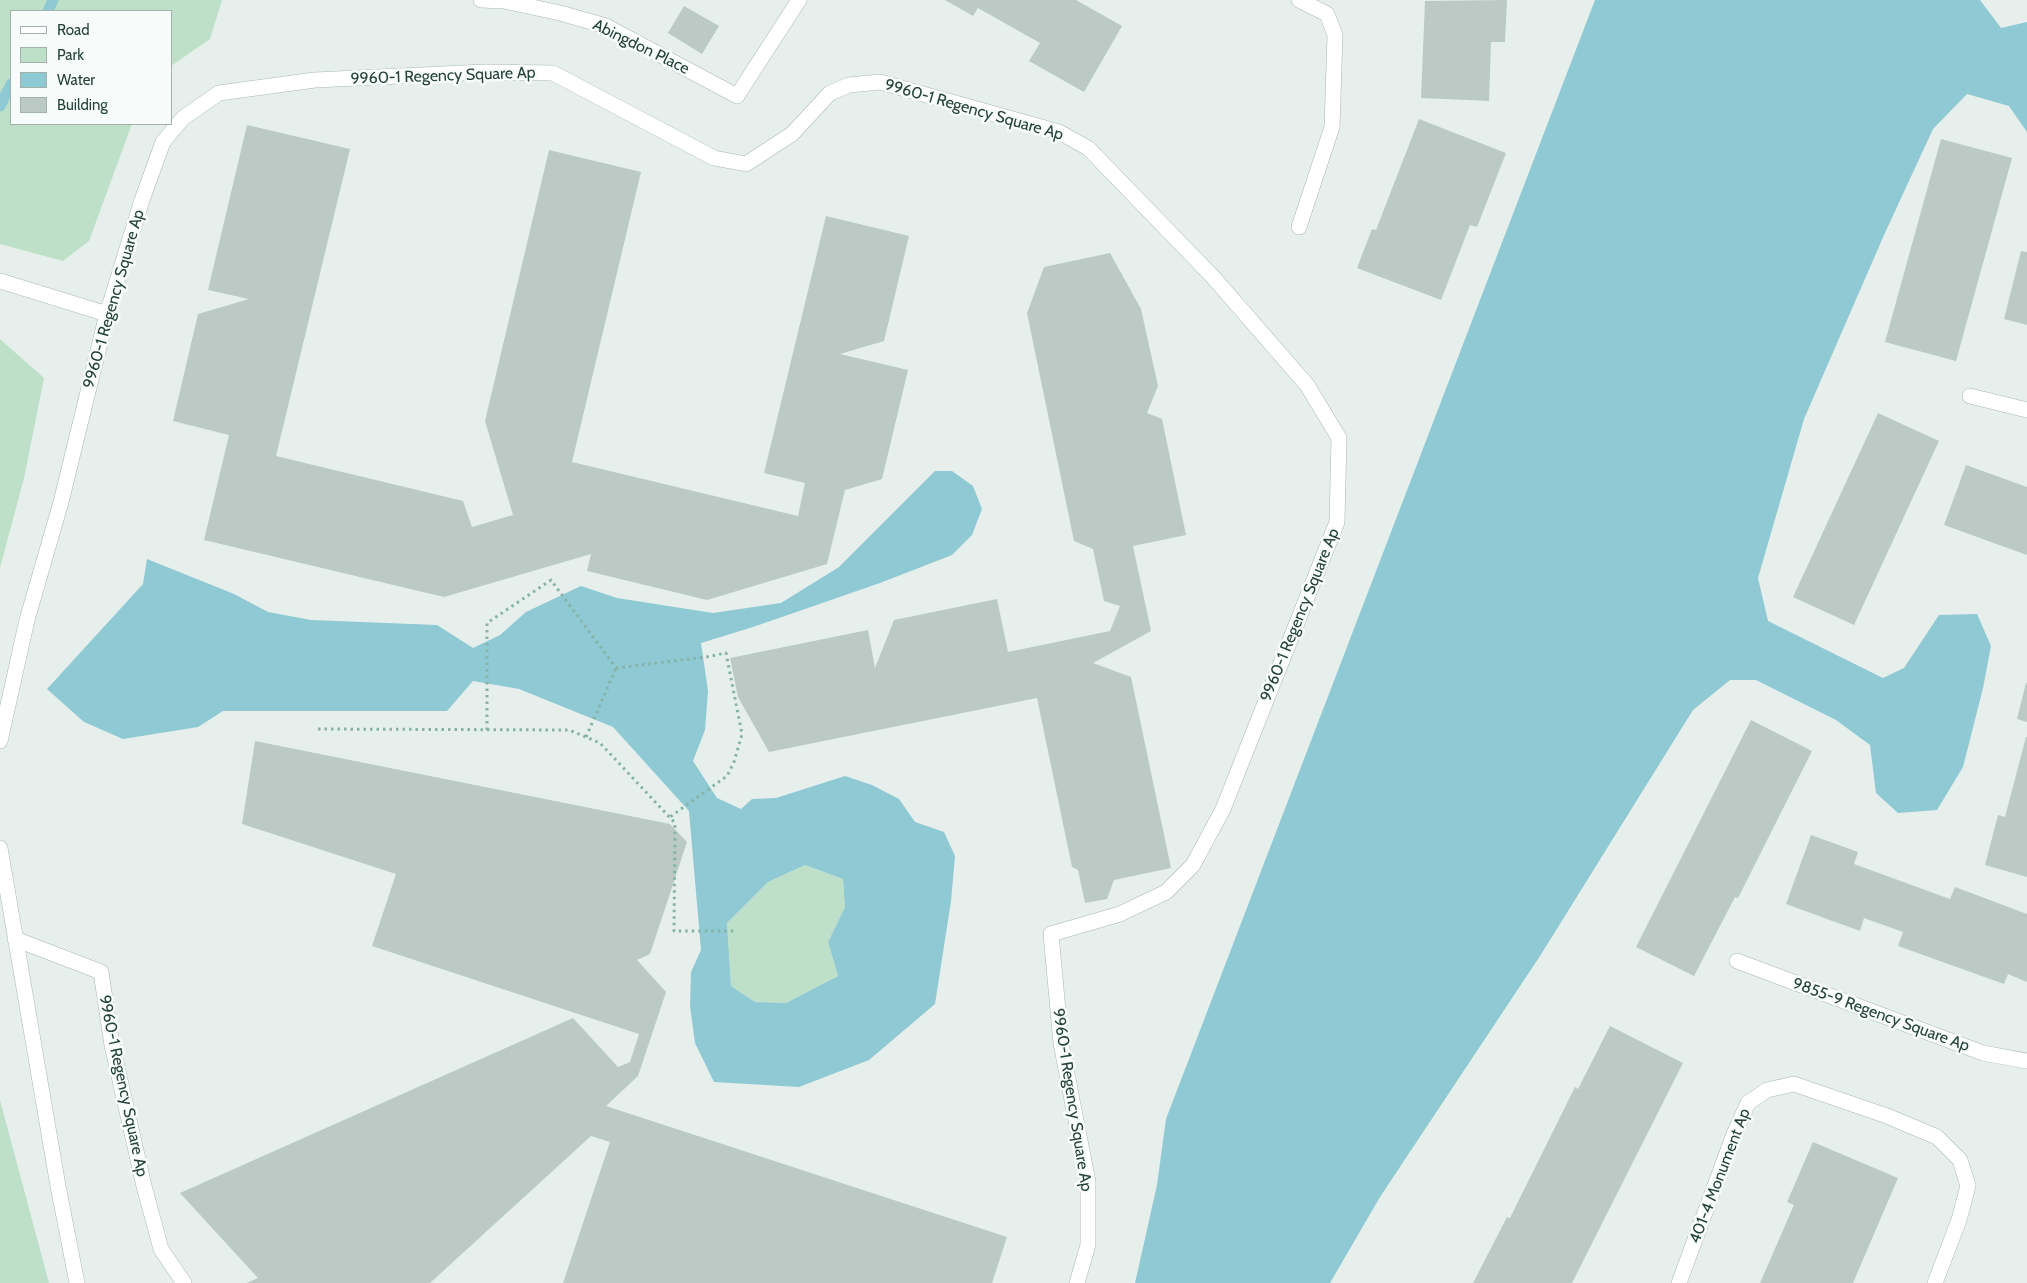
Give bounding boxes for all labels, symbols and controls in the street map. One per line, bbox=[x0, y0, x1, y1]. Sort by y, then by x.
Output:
legend bbox=[10, 10, 172, 125]
street label: Abingdon Place bbox=[590, 15, 692, 79]
text: Road bbox=[57, 21, 90, 39]
text: Park bbox=[57, 46, 84, 64]
street label: 9960-1 Regency Square Ap bbox=[350, 63, 536, 89]
text: Water bbox=[57, 71, 95, 89]
street label: 9960-1 Regency Square Ap bbox=[882, 75, 1066, 145]
text: Building bbox=[57, 96, 108, 114]
street label: 9960-1 Regency Square Ap bbox=[79, 207, 149, 391]
street label: 9960-1 Regency Square Ap bbox=[1256, 526, 1344, 704]
street label: 9855-9 Regency Square Ap bbox=[1790, 974, 1972, 1056]
street label: 9960-1 Regency Square Ap bbox=[94, 993, 152, 1179]
street label: 9960-1 Regency Square Ap bbox=[1048, 1007, 1096, 1193]
street label: 401-4 Monument Ap bbox=[1685, 1106, 1755, 1246]

